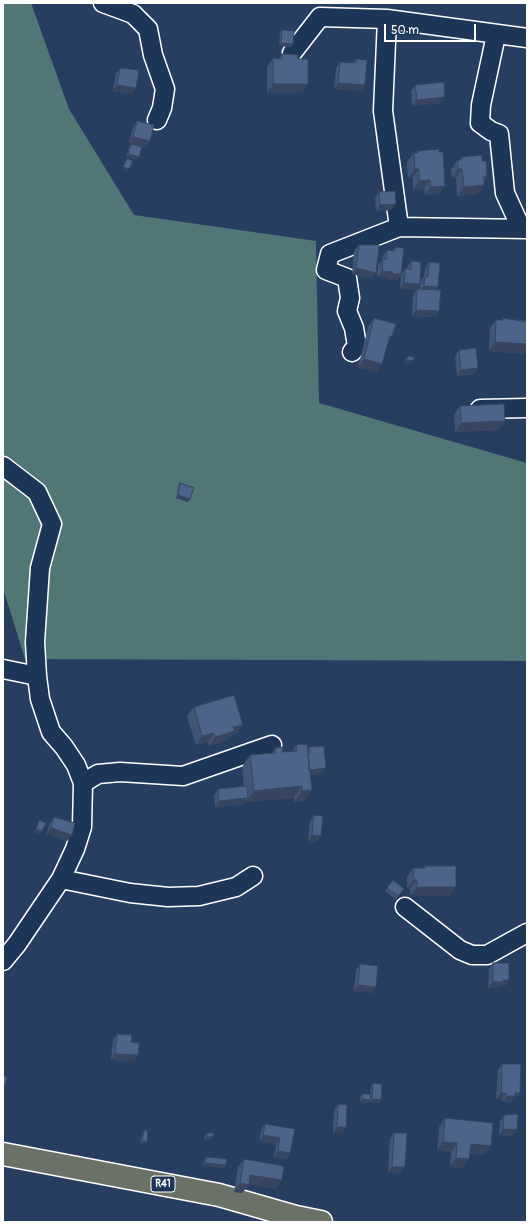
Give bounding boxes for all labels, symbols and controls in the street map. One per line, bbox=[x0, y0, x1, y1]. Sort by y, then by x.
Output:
scale bar bbox=[386, 16, 478, 42]
text: 50 m bbox=[391, 23, 419, 38]
road number: R41 bbox=[151, 1176, 175, 1192]

